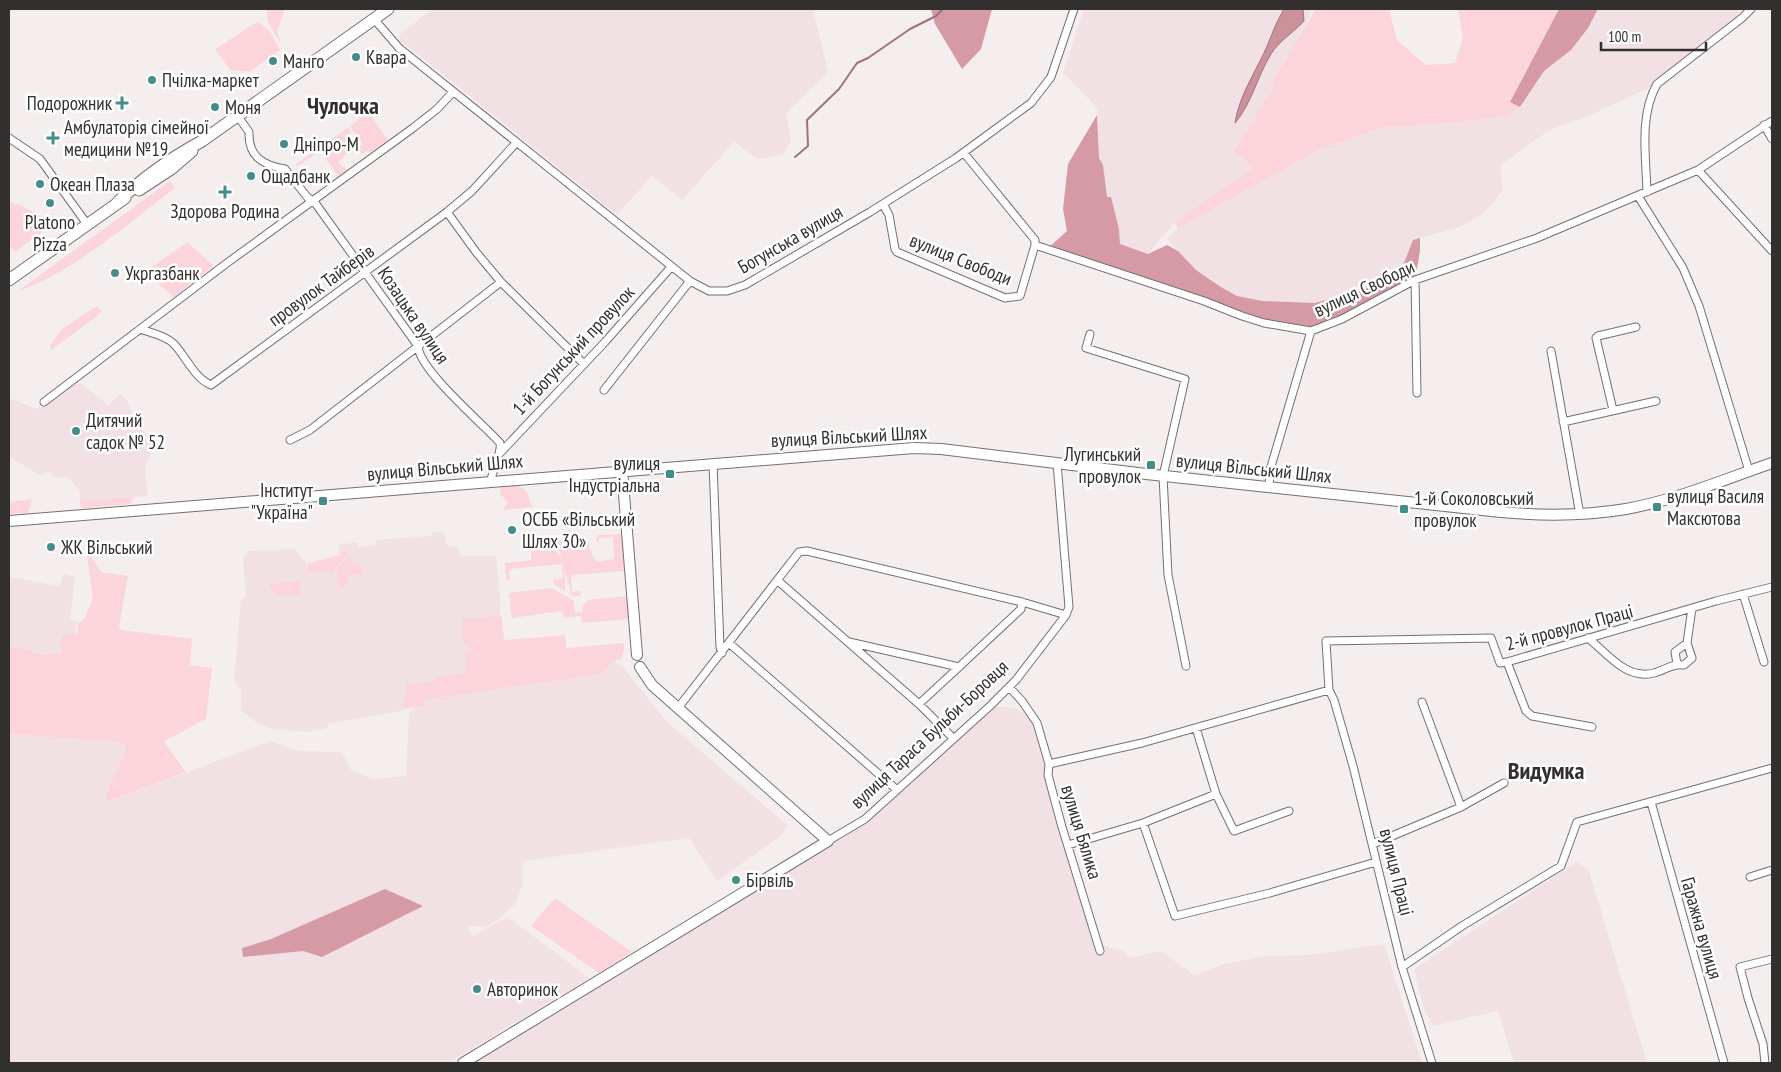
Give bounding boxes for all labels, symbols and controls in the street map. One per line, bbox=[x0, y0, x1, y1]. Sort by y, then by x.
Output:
scale bar bbox=[1601, 20, 1706, 52]
text: 100 m bbox=[1608, 27, 1641, 46]
place label: Квара bbox=[366, 45, 407, 69]
place label: Манго bbox=[283, 49, 325, 73]
marker: Квара bbox=[350, 51, 362, 63]
marker: Манго bbox=[267, 55, 279, 67]
place label: Пчілка-маркет bbox=[162, 68, 260, 92]
marker: Пчілка-маркет bbox=[146, 74, 158, 86]
district label: Чулочка bbox=[307, 90, 379, 121]
place label: Подорожник bbox=[27, 91, 113, 115]
place label: Моня bbox=[225, 95, 261, 119]
marker: Подорожник bbox=[116, 97, 128, 109]
marker: Моня bbox=[209, 101, 221, 113]
place label: Амбулаторія сімейної медицини №19 bbox=[64, 115, 209, 161]
marker: Амбулаторія сімейної медицини №19 bbox=[46, 131, 60, 145]
place label: Дніпро-М bbox=[294, 132, 359, 156]
marker: Дніпро-М bbox=[278, 138, 290, 150]
place label: Ощадбанк bbox=[261, 164, 331, 188]
marker: Ощадбанк bbox=[245, 170, 257, 182]
place label: Океан Плаза bbox=[50, 172, 135, 196]
marker: Океан Плаза bbox=[34, 178, 46, 190]
marker: Здорова Родина bbox=[219, 186, 231, 198]
marker: Platono Pizza bbox=[44, 197, 56, 209]
place label: Здорова Родина bbox=[170, 199, 280, 223]
street label: Богунська вулиця bbox=[733, 199, 847, 279]
place label: Platono Pizza bbox=[25, 210, 75, 256]
street label: вулиця Свободи bbox=[906, 228, 1016, 290]
street label: провулок Тайберів bbox=[263, 239, 379, 331]
street label: вулиця Свободи bbox=[1310, 254, 1418, 322]
place label: Укргазбанк bbox=[125, 261, 200, 285]
street label: Козацька вулиця bbox=[373, 262, 455, 368]
marker: Укргазбанк bbox=[109, 267, 121, 279]
street label: 1-й Богунський провулок bbox=[507, 280, 640, 420]
place label: Дитячий садок № 52 bbox=[86, 408, 165, 454]
street label: вулиця Вільський Шлях bbox=[770, 420, 928, 452]
marker: Дитячий садок № 52 bbox=[70, 425, 82, 437]
place label: Лугинський провулок bbox=[1063, 442, 1142, 488]
street label: вулиця Вільський Шлях bbox=[366, 448, 524, 486]
street label: вулиця Вільський Шлях bbox=[1175, 448, 1333, 488]
place label: вулиця Індустріальна bbox=[569, 451, 660, 497]
marker: Лугинський провулок bbox=[1145, 459, 1157, 471]
marker: вулиця Індустріальна bbox=[664, 468, 676, 480]
place label: Інститут "Україна" bbox=[250, 478, 314, 524]
place label: вулиця Василя Максютова bbox=[1667, 484, 1764, 530]
place label: 1-й Соколовський провулок bbox=[1414, 486, 1534, 532]
marker: Інститут "Україна" bbox=[317, 495, 329, 507]
marker: вулиця Василя Максютова bbox=[1651, 501, 1663, 513]
marker: 1-й Соколовський провулок bbox=[1398, 503, 1410, 515]
place label: ОСББ «Вільський Шлях 30» bbox=[522, 507, 635, 553]
marker: ОСББ «Вільський Шлях 30» bbox=[506, 524, 518, 536]
place label: ЖК Вільський bbox=[60, 535, 153, 559]
marker: ЖК Вільський bbox=[45, 541, 57, 553]
street label: 2-й провулок Праці bbox=[1502, 598, 1636, 656]
street label: вулиця Тараса Бульби-Боровця bbox=[845, 654, 1013, 814]
district label: Видумка bbox=[1508, 755, 1584, 786]
street label: вулиця Бялика bbox=[1056, 782, 1108, 882]
street label: вулиця Праці bbox=[1375, 826, 1419, 918]
place label: Бірвіль bbox=[746, 868, 794, 892]
marker: Бірвіль bbox=[730, 874, 742, 886]
street label: Гаражна вулиця bbox=[1676, 874, 1728, 982]
place label: Авторинок bbox=[487, 977, 559, 1001]
marker: Авторинок bbox=[471, 983, 483, 995]

